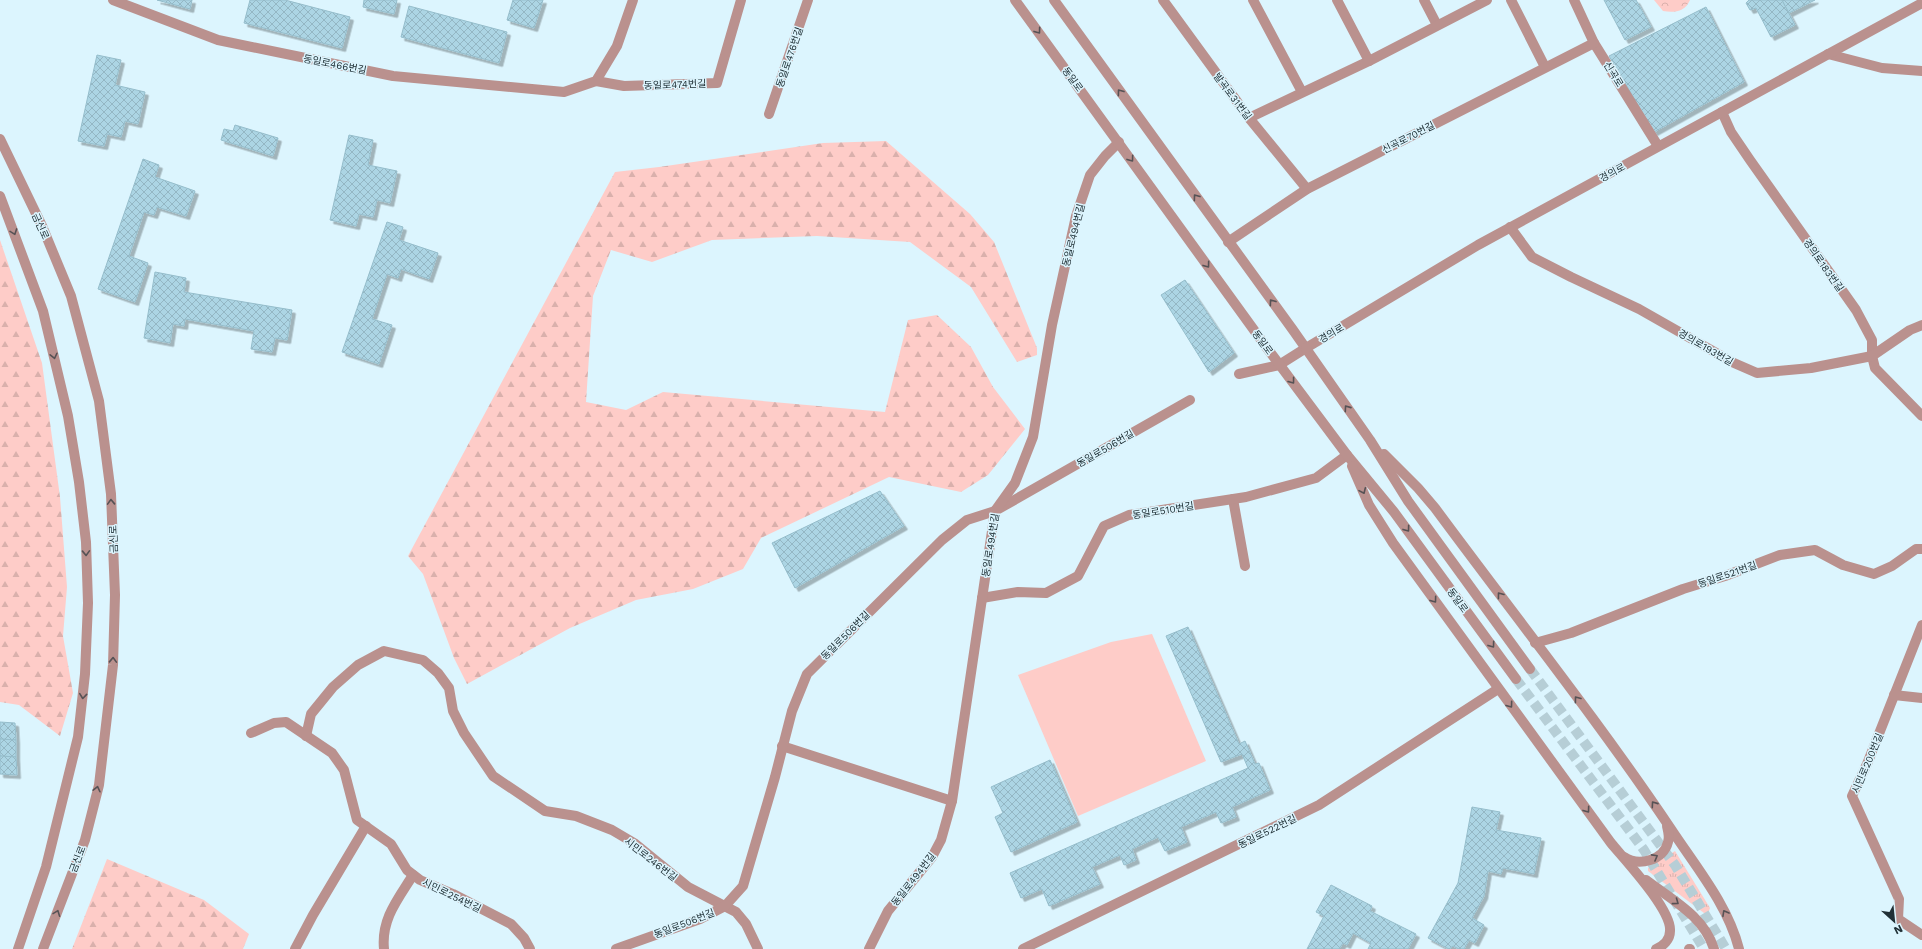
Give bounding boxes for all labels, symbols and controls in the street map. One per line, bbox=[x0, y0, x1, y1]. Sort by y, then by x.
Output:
street label: 동일로476번길 bbox=[774, 26, 805, 89]
one-way arrow bbox=[1033, 27, 1040, 34]
street label: 동일로466번길 bbox=[302, 53, 368, 76]
street label: 신곡로 bbox=[1602, 60, 1626, 89]
street label: 동일로 bbox=[1060, 65, 1085, 94]
street label: 발곡로31번길 bbox=[1211, 71, 1254, 122]
street label: 동일로474번길 bbox=[644, 78, 707, 91]
one-way arrow bbox=[1118, 89, 1125, 96]
street label: 신곡로70번길 bbox=[1380, 119, 1436, 155]
one-way arrow bbox=[1127, 155, 1134, 162]
street label: 경의로 bbox=[1598, 161, 1627, 184]
one-way arrow bbox=[1193, 194, 1201, 201]
street label: 동일로494번길 bbox=[1060, 203, 1087, 268]
street label: 금신로 bbox=[30, 211, 51, 241]
one-way arrow bbox=[10, 228, 18, 235]
street label: 경의로183번길 bbox=[1801, 237, 1846, 294]
one-way arrow bbox=[1202, 260, 1209, 267]
one-way arrow bbox=[1269, 299, 1277, 306]
street label: 경의로 bbox=[1317, 322, 1346, 345]
street label: 경의로193번길 bbox=[1676, 327, 1735, 368]
street label: 동일로 bbox=[1250, 328, 1275, 357]
one-way arrow bbox=[49, 352, 57, 359]
one-way arrow bbox=[1287, 377, 1294, 384]
one-way arrow bbox=[1345, 406, 1352, 413]
street label: 동일로506번길 bbox=[1075, 428, 1136, 469]
one-way arrow bbox=[1358, 488, 1366, 495]
one-way arrow bbox=[107, 499, 116, 505]
street label: 동일로510번길 bbox=[1132, 500, 1195, 521]
street label: 동일로494번길 bbox=[980, 512, 1001, 578]
street label: 금신로 bbox=[108, 525, 119, 553]
one-way arrow bbox=[1402, 525, 1410, 532]
one-way arrow bbox=[82, 550, 91, 556]
street label: 동일로521번길 bbox=[1696, 559, 1758, 590]
street label: 동일로 bbox=[1445, 586, 1470, 615]
one-way arrow bbox=[1497, 593, 1504, 600]
one-way arrow bbox=[1429, 595, 1436, 602]
street label: 동일로506번길 bbox=[819, 609, 872, 662]
one-way arrow bbox=[1487, 641, 1494, 648]
one-way arrow bbox=[109, 657, 118, 663]
one-way arrow bbox=[78, 693, 87, 699]
one-way arrow bbox=[1575, 697, 1582, 704]
one-way arrow bbox=[1505, 701, 1513, 708]
street label: 시민로200번길 bbox=[1850, 731, 1885, 795]
one-way arrow bbox=[93, 786, 101, 792]
one-way arrow bbox=[1652, 802, 1659, 809]
one-way arrow bbox=[1582, 806, 1589, 813]
street label: 동일로522번길 bbox=[1236, 813, 1298, 850]
street label: 시민로246번길 bbox=[622, 835, 679, 883]
street label: 금신로 bbox=[67, 844, 88, 874]
street label: 동일로494번길 bbox=[889, 851, 938, 908]
one-way arrow bbox=[1651, 854, 1658, 862]
street label: 시민로254번길 bbox=[421, 877, 483, 914]
one-way arrow bbox=[1672, 897, 1679, 904]
north arrow bbox=[1874, 901, 1914, 941]
street label: 동일로506번길 bbox=[652, 907, 716, 940]
one-way arrow bbox=[53, 909, 61, 916]
one-way arrow bbox=[1723, 910, 1730, 917]
text: N bbox=[1892, 922, 1905, 937]

